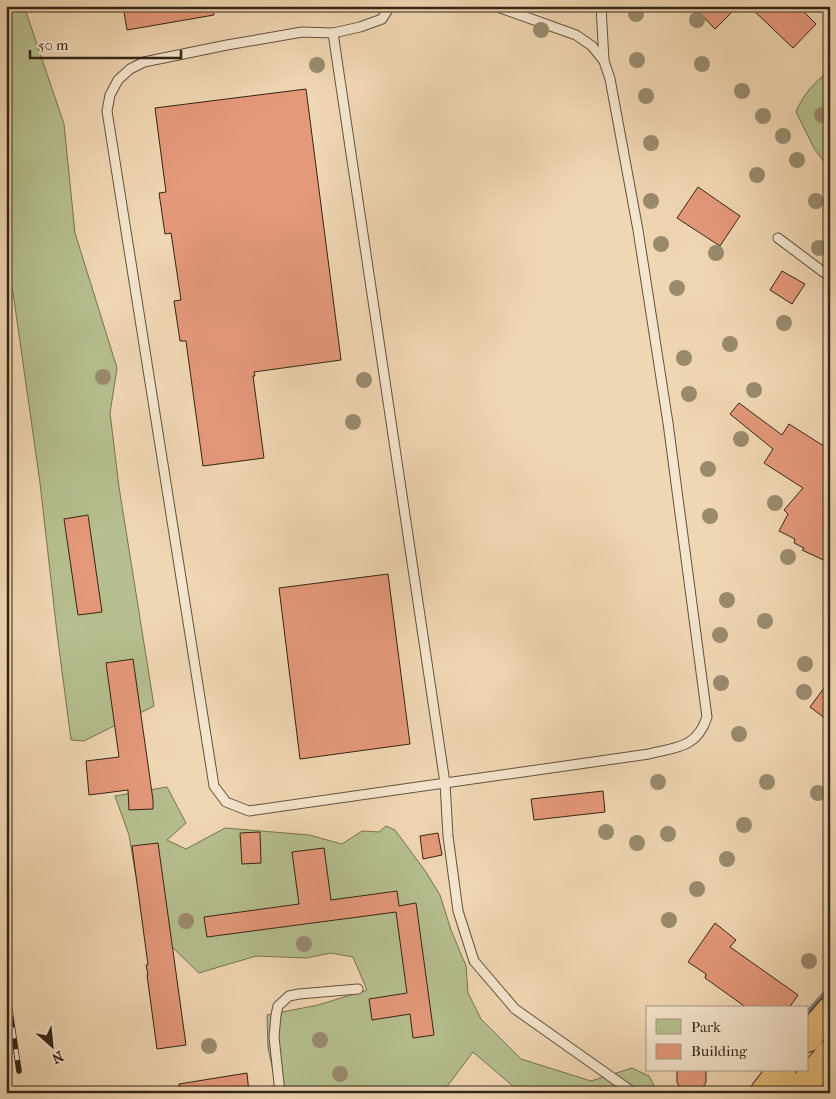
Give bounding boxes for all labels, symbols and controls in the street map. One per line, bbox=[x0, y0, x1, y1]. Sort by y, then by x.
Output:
scale bar bbox=[30, 28, 181, 60]
text: 50 m bbox=[38, 36, 69, 54]
legend bbox=[646, 1006, 808, 1072]
text: Park bbox=[691, 1018, 721, 1036]
north arrow bbox=[28, 1022, 78, 1072]
text: Building bbox=[691, 1042, 748, 1060]
text: N bbox=[49, 1047, 66, 1067]

